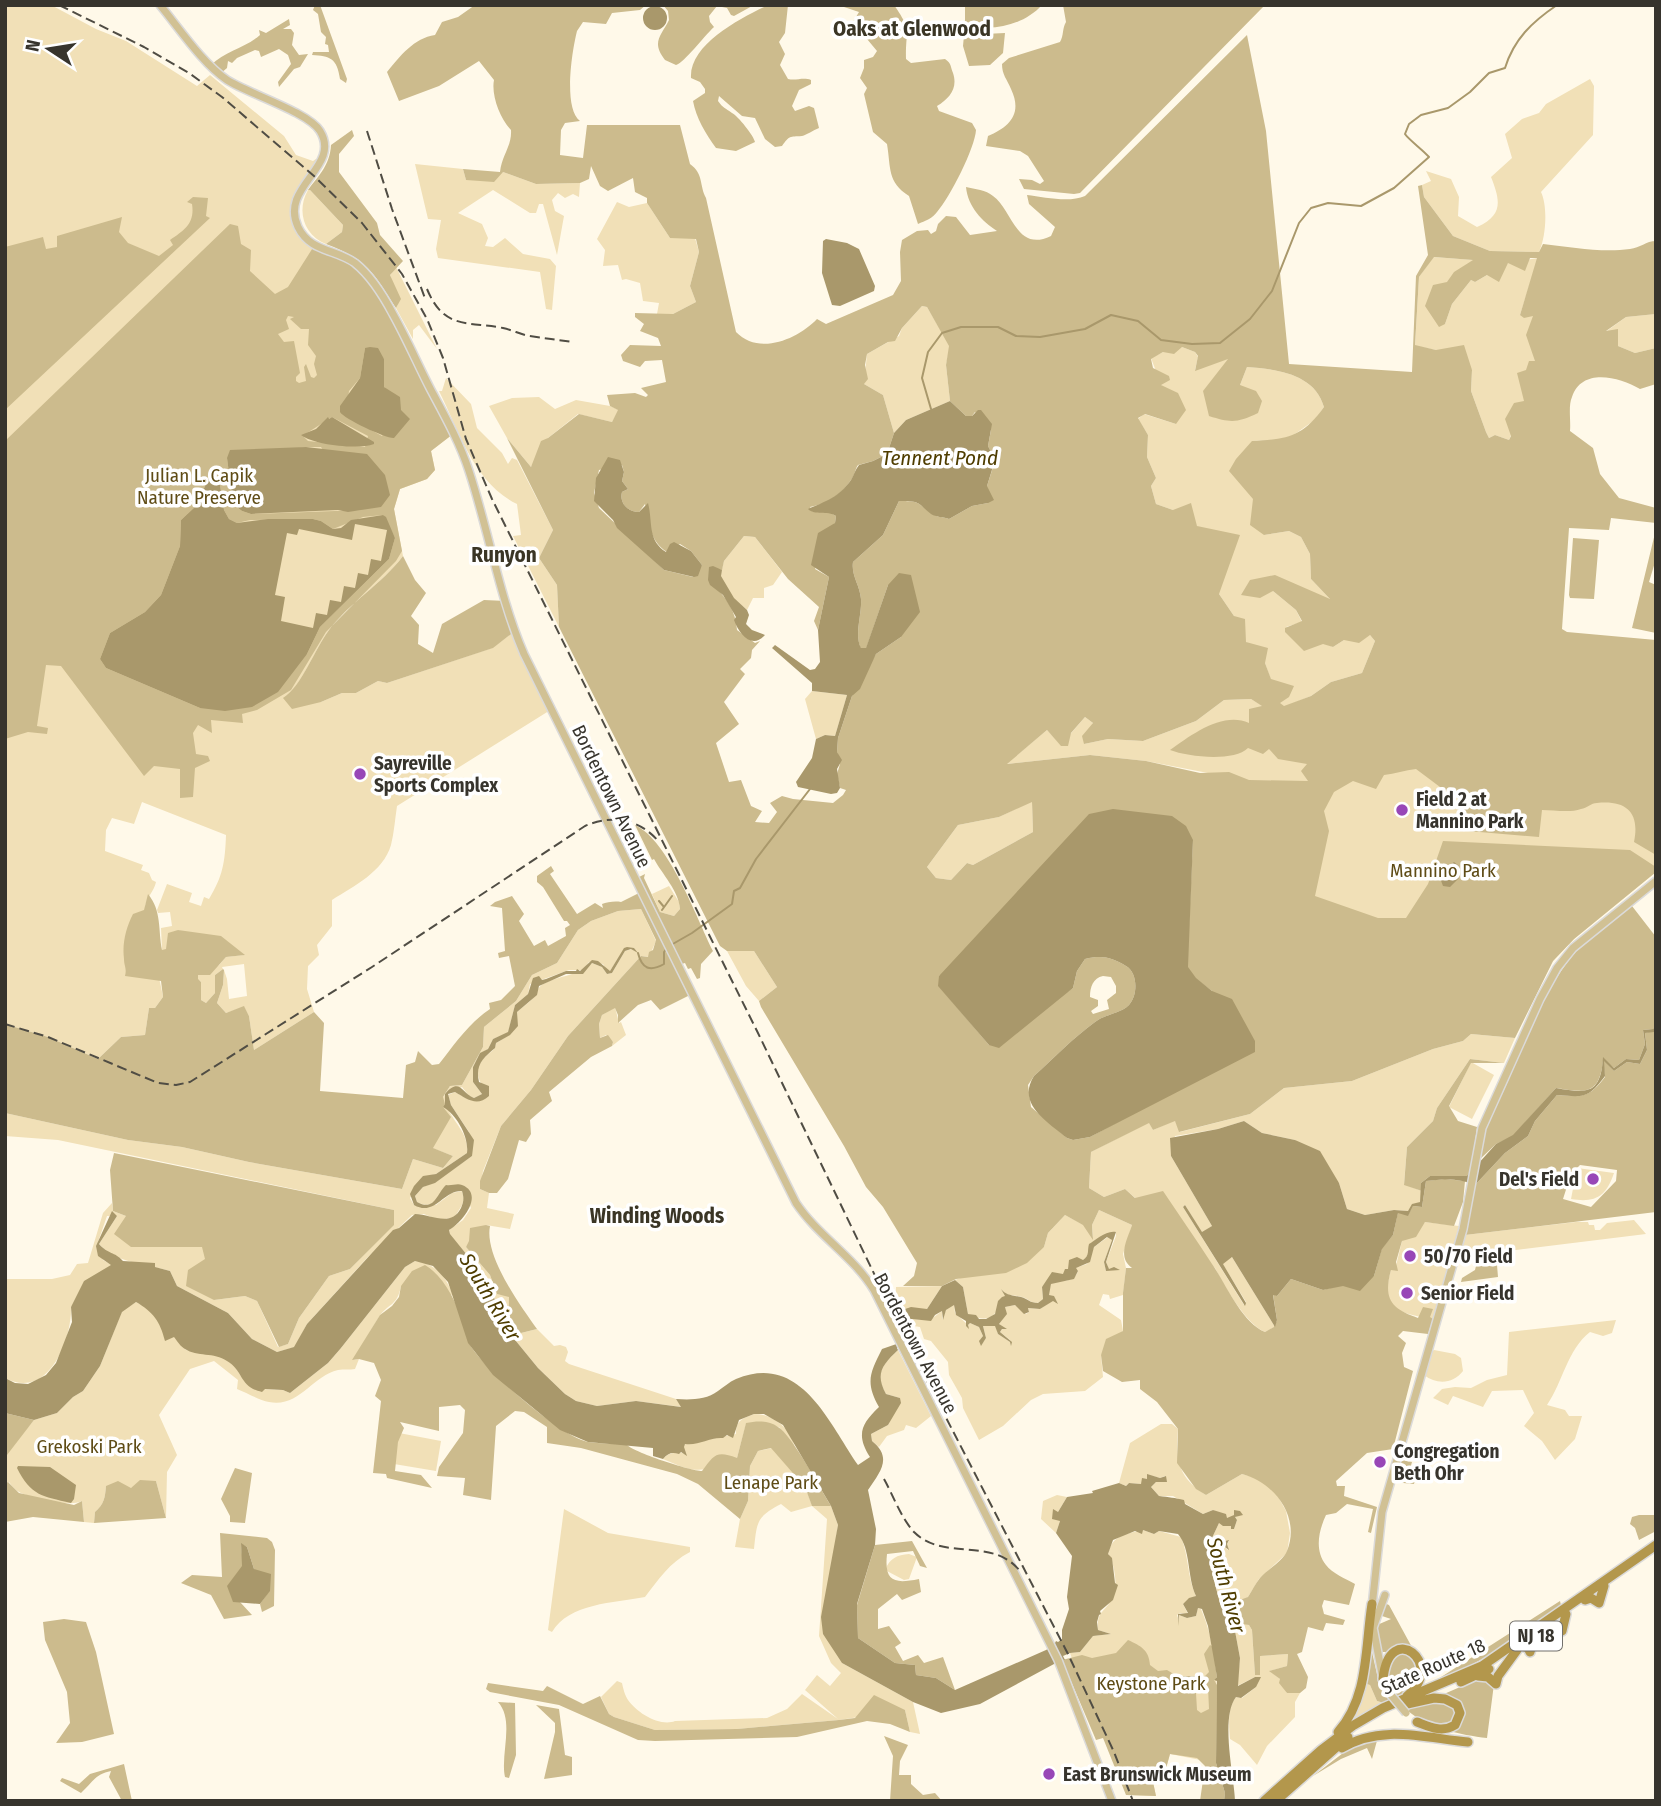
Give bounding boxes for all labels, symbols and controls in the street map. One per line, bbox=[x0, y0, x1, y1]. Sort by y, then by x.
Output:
north arrow bbox=[14, 14, 84, 84]
district label: Oaks at Glenwood bbox=[833, 16, 991, 42]
text: N bbox=[20, 38, 45, 54]
water label: Tennent Pond bbox=[882, 445, 998, 471]
park label: Julian L. Capik Nature Preserve bbox=[137, 464, 261, 509]
district label: Runyon bbox=[471, 542, 537, 568]
street label: Bordentown Avenue bbox=[567, 721, 656, 871]
place label: Sayreville Sports Complex bbox=[374, 752, 499, 797]
marker: Sayreville Sports Complex bbox=[352, 766, 368, 782]
place label: Field 2 at Mannino Park bbox=[1416, 788, 1524, 833]
marker: Field 2 at Mannino Park bbox=[1394, 802, 1410, 818]
park label: Mannino Park bbox=[1390, 859, 1496, 882]
place label: Del's Field bbox=[1499, 1168, 1579, 1191]
marker: Del's Field bbox=[1585, 1171, 1601, 1187]
district label: Winding Woods bbox=[590, 1203, 724, 1229]
place label: 50/70 Field bbox=[1424, 1245, 1513, 1268]
water label: South River bbox=[453, 1247, 527, 1346]
marker: 50/70 Field bbox=[1402, 1248, 1418, 1264]
street label: Bordentown Avenue bbox=[869, 1269, 962, 1418]
place label: Senior Field bbox=[1421, 1282, 1514, 1305]
marker: Senior Field bbox=[1399, 1285, 1415, 1301]
park label: Grekoski Park bbox=[36, 1435, 142, 1458]
place label: Congregation Beth Ohr bbox=[1394, 1440, 1499, 1485]
marker: Congregation Beth Ohr bbox=[1372, 1454, 1388, 1470]
park label: Lenape Park bbox=[724, 1471, 818, 1494]
water label: South River bbox=[1201, 1533, 1251, 1636]
road number: NJ 18 bbox=[1510, 1622, 1562, 1651]
street label: State Route 18 bbox=[1378, 1633, 1489, 1700]
park label: Keystone Park bbox=[1096, 1672, 1206, 1695]
place label: East Brunswick Museum bbox=[1063, 1763, 1251, 1786]
marker: East Brunswick Museum bbox=[1041, 1766, 1057, 1782]

